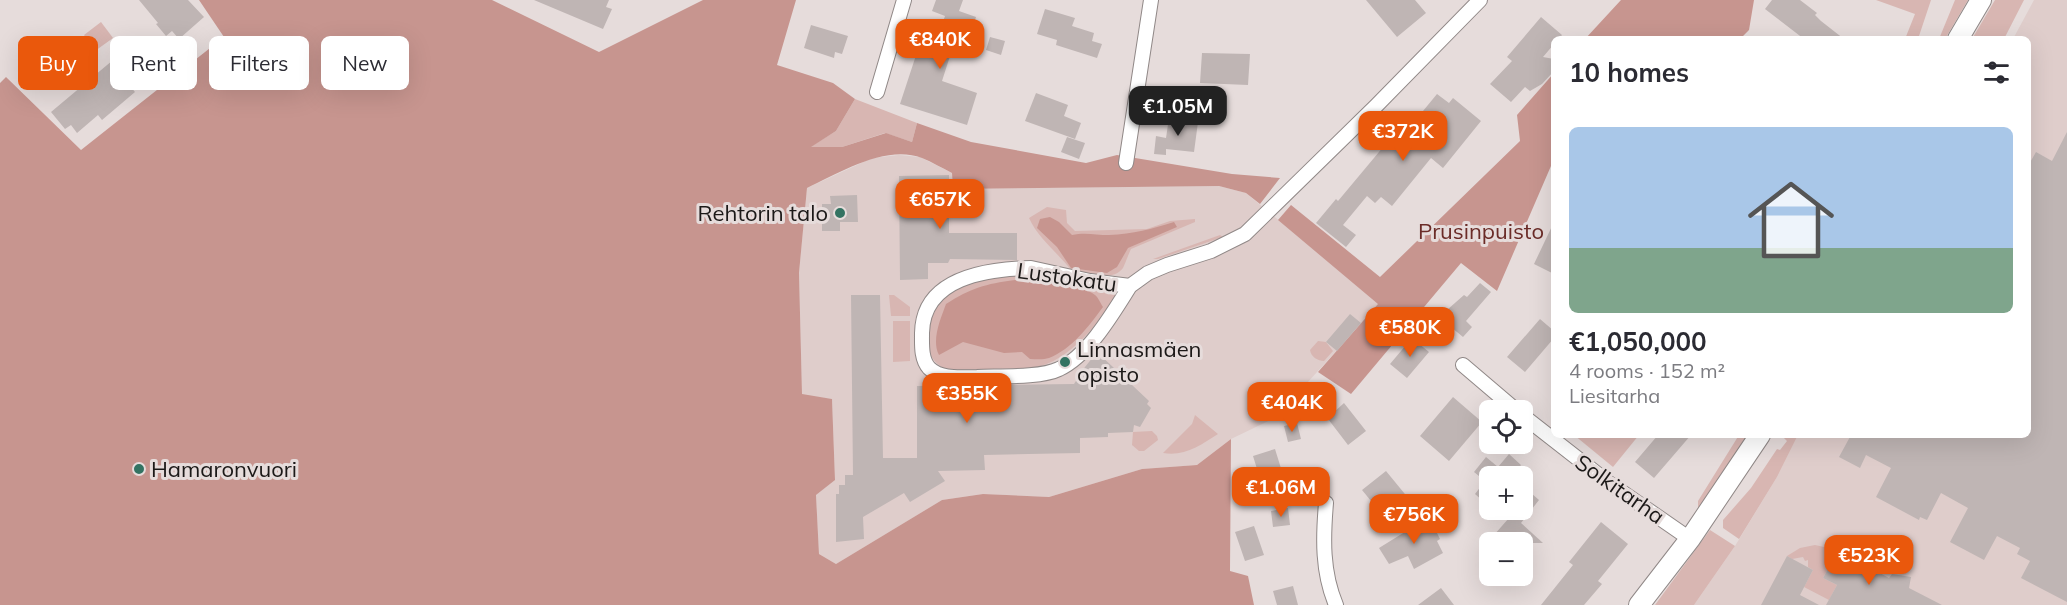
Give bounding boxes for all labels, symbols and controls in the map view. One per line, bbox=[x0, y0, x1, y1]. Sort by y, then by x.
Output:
pin: €840K bbox=[898, 19, 982, 70]
text: €840K bbox=[909, 26, 971, 51]
chip: Buy bbox=[18, 36, 98, 90]
chip: Rent bbox=[110, 36, 197, 90]
chip: Filters bbox=[209, 36, 309, 90]
chip: New bbox=[321, 36, 409, 90]
text: 10 homes bbox=[1569, 56, 1689, 89]
icon: filters bbox=[1980, 56, 2013, 89]
pin: €1.05M bbox=[1129, 86, 1227, 137]
text: €1.05M bbox=[1143, 93, 1213, 118]
pin: €372K bbox=[1361, 111, 1445, 162]
text: €372K bbox=[1372, 118, 1434, 143]
icon: home bbox=[1737, 166, 1845, 274]
pin: €657K bbox=[898, 179, 982, 230]
text: €657K bbox=[909, 186, 971, 211]
place label: Rehtorin talo bbox=[697, 199, 828, 227]
marker: Rehtorin talo bbox=[833, 206, 847, 220]
park label: Prusinpuisto bbox=[1418, 217, 1544, 245]
street label: Lustokatu bbox=[1015, 256, 1119, 298]
pin: €580K bbox=[1368, 307, 1452, 358]
text: €580K bbox=[1379, 314, 1441, 339]
text: €1,050,000 bbox=[1569, 325, 1707, 358]
place label: Linnasmäen opisto bbox=[1077, 335, 1202, 388]
marker: Linnasmäen opisto bbox=[1058, 355, 1072, 369]
text: 4 rooms · 152 m² bbox=[1569, 358, 1725, 383]
pin: €355K bbox=[925, 373, 1009, 424]
text: €355K bbox=[936, 380, 998, 405]
pin: €404K bbox=[1250, 382, 1334, 433]
text: Liesitarha bbox=[1569, 383, 1660, 408]
text: €404K bbox=[1261, 389, 1323, 414]
map controls bbox=[1479, 400, 1533, 586]
button: locate bbox=[1479, 400, 1533, 454]
street label: Solkitarha bbox=[1570, 448, 1670, 530]
place label: Hamaronvuori bbox=[151, 455, 297, 483]
marker: Hamaronvuori bbox=[132, 462, 146, 476]
button: + bbox=[1479, 466, 1533, 520]
pin: €1.06M bbox=[1232, 467, 1330, 518]
text: €1.06M bbox=[1246, 474, 1316, 499]
pin: €756K bbox=[1372, 494, 1456, 545]
text: €756K bbox=[1383, 501, 1445, 526]
button: − bbox=[1479, 532, 1533, 586]
pin: €523K bbox=[1827, 535, 1911, 586]
text: €523K bbox=[1838, 542, 1900, 567]

